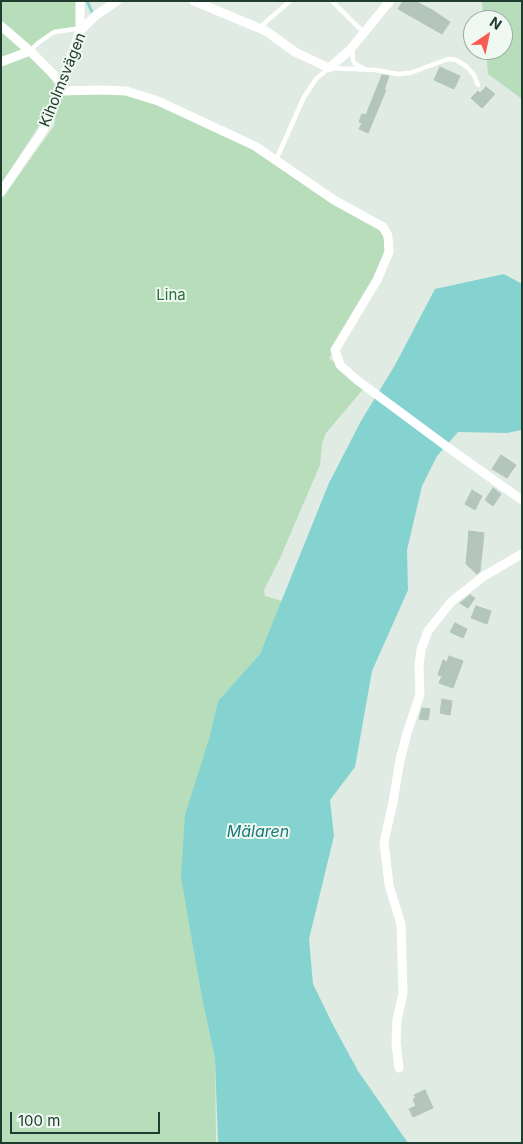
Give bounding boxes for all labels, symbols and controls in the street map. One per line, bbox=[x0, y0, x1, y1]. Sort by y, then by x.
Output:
north arrow bbox=[463, 10, 513, 60]
text: N bbox=[487, 13, 505, 33]
street label: Kiholmsvägen bbox=[36, 30, 90, 130]
park label: Lina bbox=[156, 286, 186, 304]
water label: Mälaren bbox=[227, 822, 289, 842]
scale bar bbox=[12, 1102, 162, 1134]
text: 100 m bbox=[18, 1111, 60, 1130]

